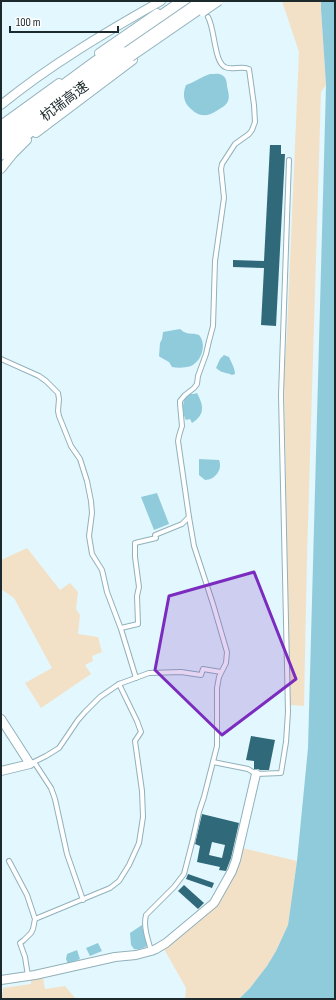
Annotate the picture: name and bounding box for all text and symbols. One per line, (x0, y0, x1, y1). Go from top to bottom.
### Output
scale bar (10, 8, 118, 34)
text: 100 m (16, 15, 41, 30)
street label: 杭瑞高速 (37, 78, 92, 125)

